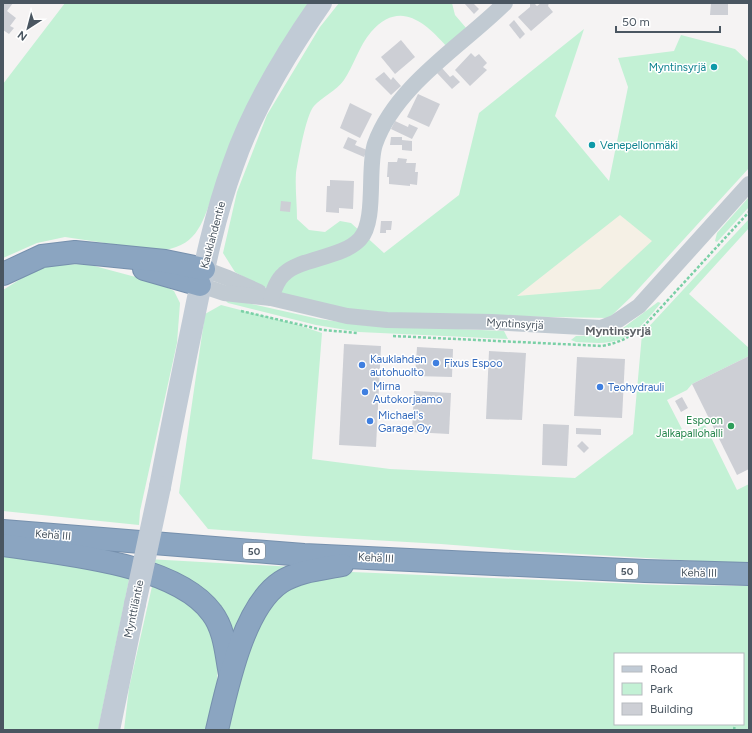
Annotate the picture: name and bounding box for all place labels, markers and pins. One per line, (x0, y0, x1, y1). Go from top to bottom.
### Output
place label: Myntinsyrjä (649, 61, 706, 74)
marker: Myntinsyrjä (709, 62, 719, 72)
place label: Venepellonmäki (600, 139, 678, 152)
marker: Venepellonmäki (587, 140, 597, 150)
place label: Kauklahden autohuolto (370, 353, 426, 379)
place label: Fixus Espoo (444, 357, 503, 370)
marker: Fixus Espoo (431, 358, 441, 368)
marker: Kauklahden autohuolto (357, 360, 367, 370)
place label: Mirna Autokorjaamo (373, 380, 442, 406)
place label: Teohydrauli (608, 381, 664, 394)
marker: Teohydrauli (595, 382, 605, 392)
marker: Mirna Autokorjaamo (360, 387, 370, 397)
place label: Michael's Garage Oy (378, 409, 431, 435)
place label: Espoon Jalkapallohalli (656, 414, 723, 440)
marker: Michael's Garage Oy (365, 416, 375, 426)
marker: Espoon Jalkapallohalli (726, 421, 736, 431)

